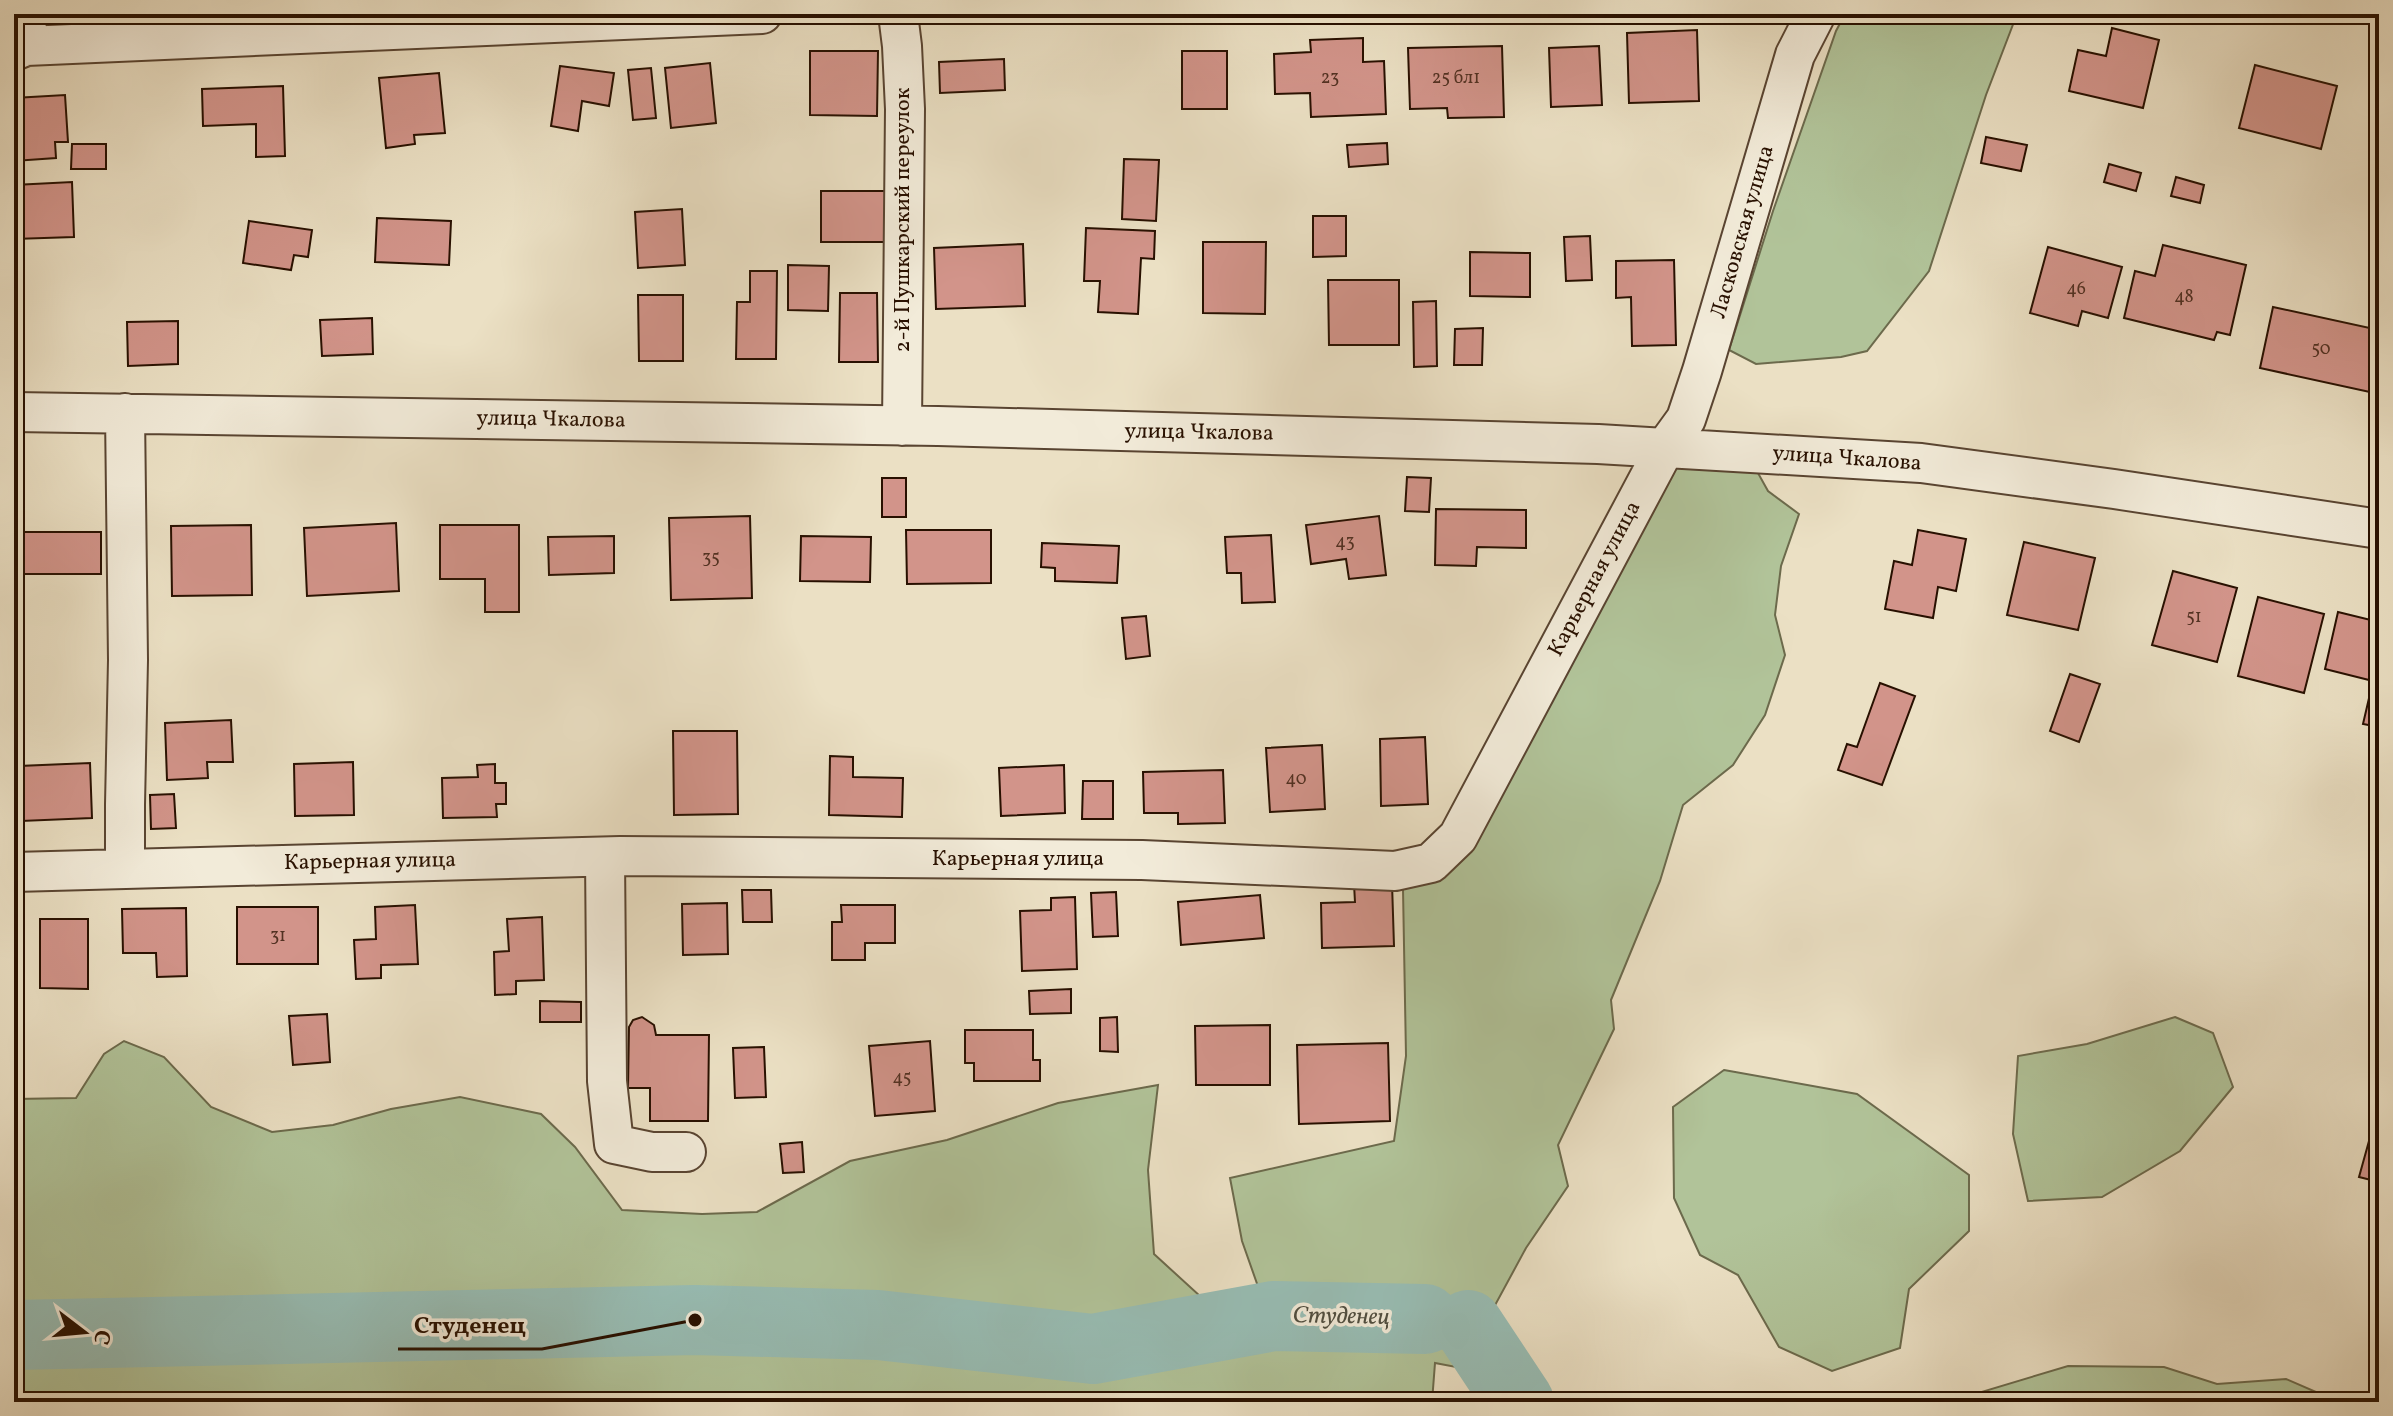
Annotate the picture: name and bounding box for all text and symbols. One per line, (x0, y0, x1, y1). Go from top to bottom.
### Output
house number: 23 (1321, 66, 1339, 91)
house number: 25 бл1 (1432, 66, 1480, 91)
street label: 2-й Пушкарский переулок (888, 87, 919, 352)
street label: Ласковская улица (1703, 142, 1783, 322)
house number: 46 (2066, 277, 2086, 302)
house number: 48 (2174, 285, 2194, 310)
house number: 50 (2311, 337, 2331, 362)
street label: улица Чкалова (476, 403, 626, 437)
street label: улица Чкалова (1124, 416, 1274, 450)
street label: улица Чкалова (1771, 438, 1923, 480)
street label: Карьерная улица (1541, 496, 1649, 662)
house number: 43 (1335, 530, 1355, 555)
house number: 35 (702, 546, 720, 571)
house number: 51 (2186, 605, 2202, 630)
house number: 40 (1285, 767, 1307, 792)
street label: Карьерная улица (932, 844, 1104, 875)
street label: Карьерная улица (284, 845, 456, 879)
house number: 31 (270, 924, 286, 949)
house number: 45 (893, 1066, 911, 1091)
north arrow (44, 1292, 124, 1372)
water label: Студенец (1292, 1299, 1390, 1335)
callout: Студенец (398, 1301, 542, 1349)
text: Студенец (414, 1310, 526, 1344)
text: С (84, 1326, 118, 1348)

